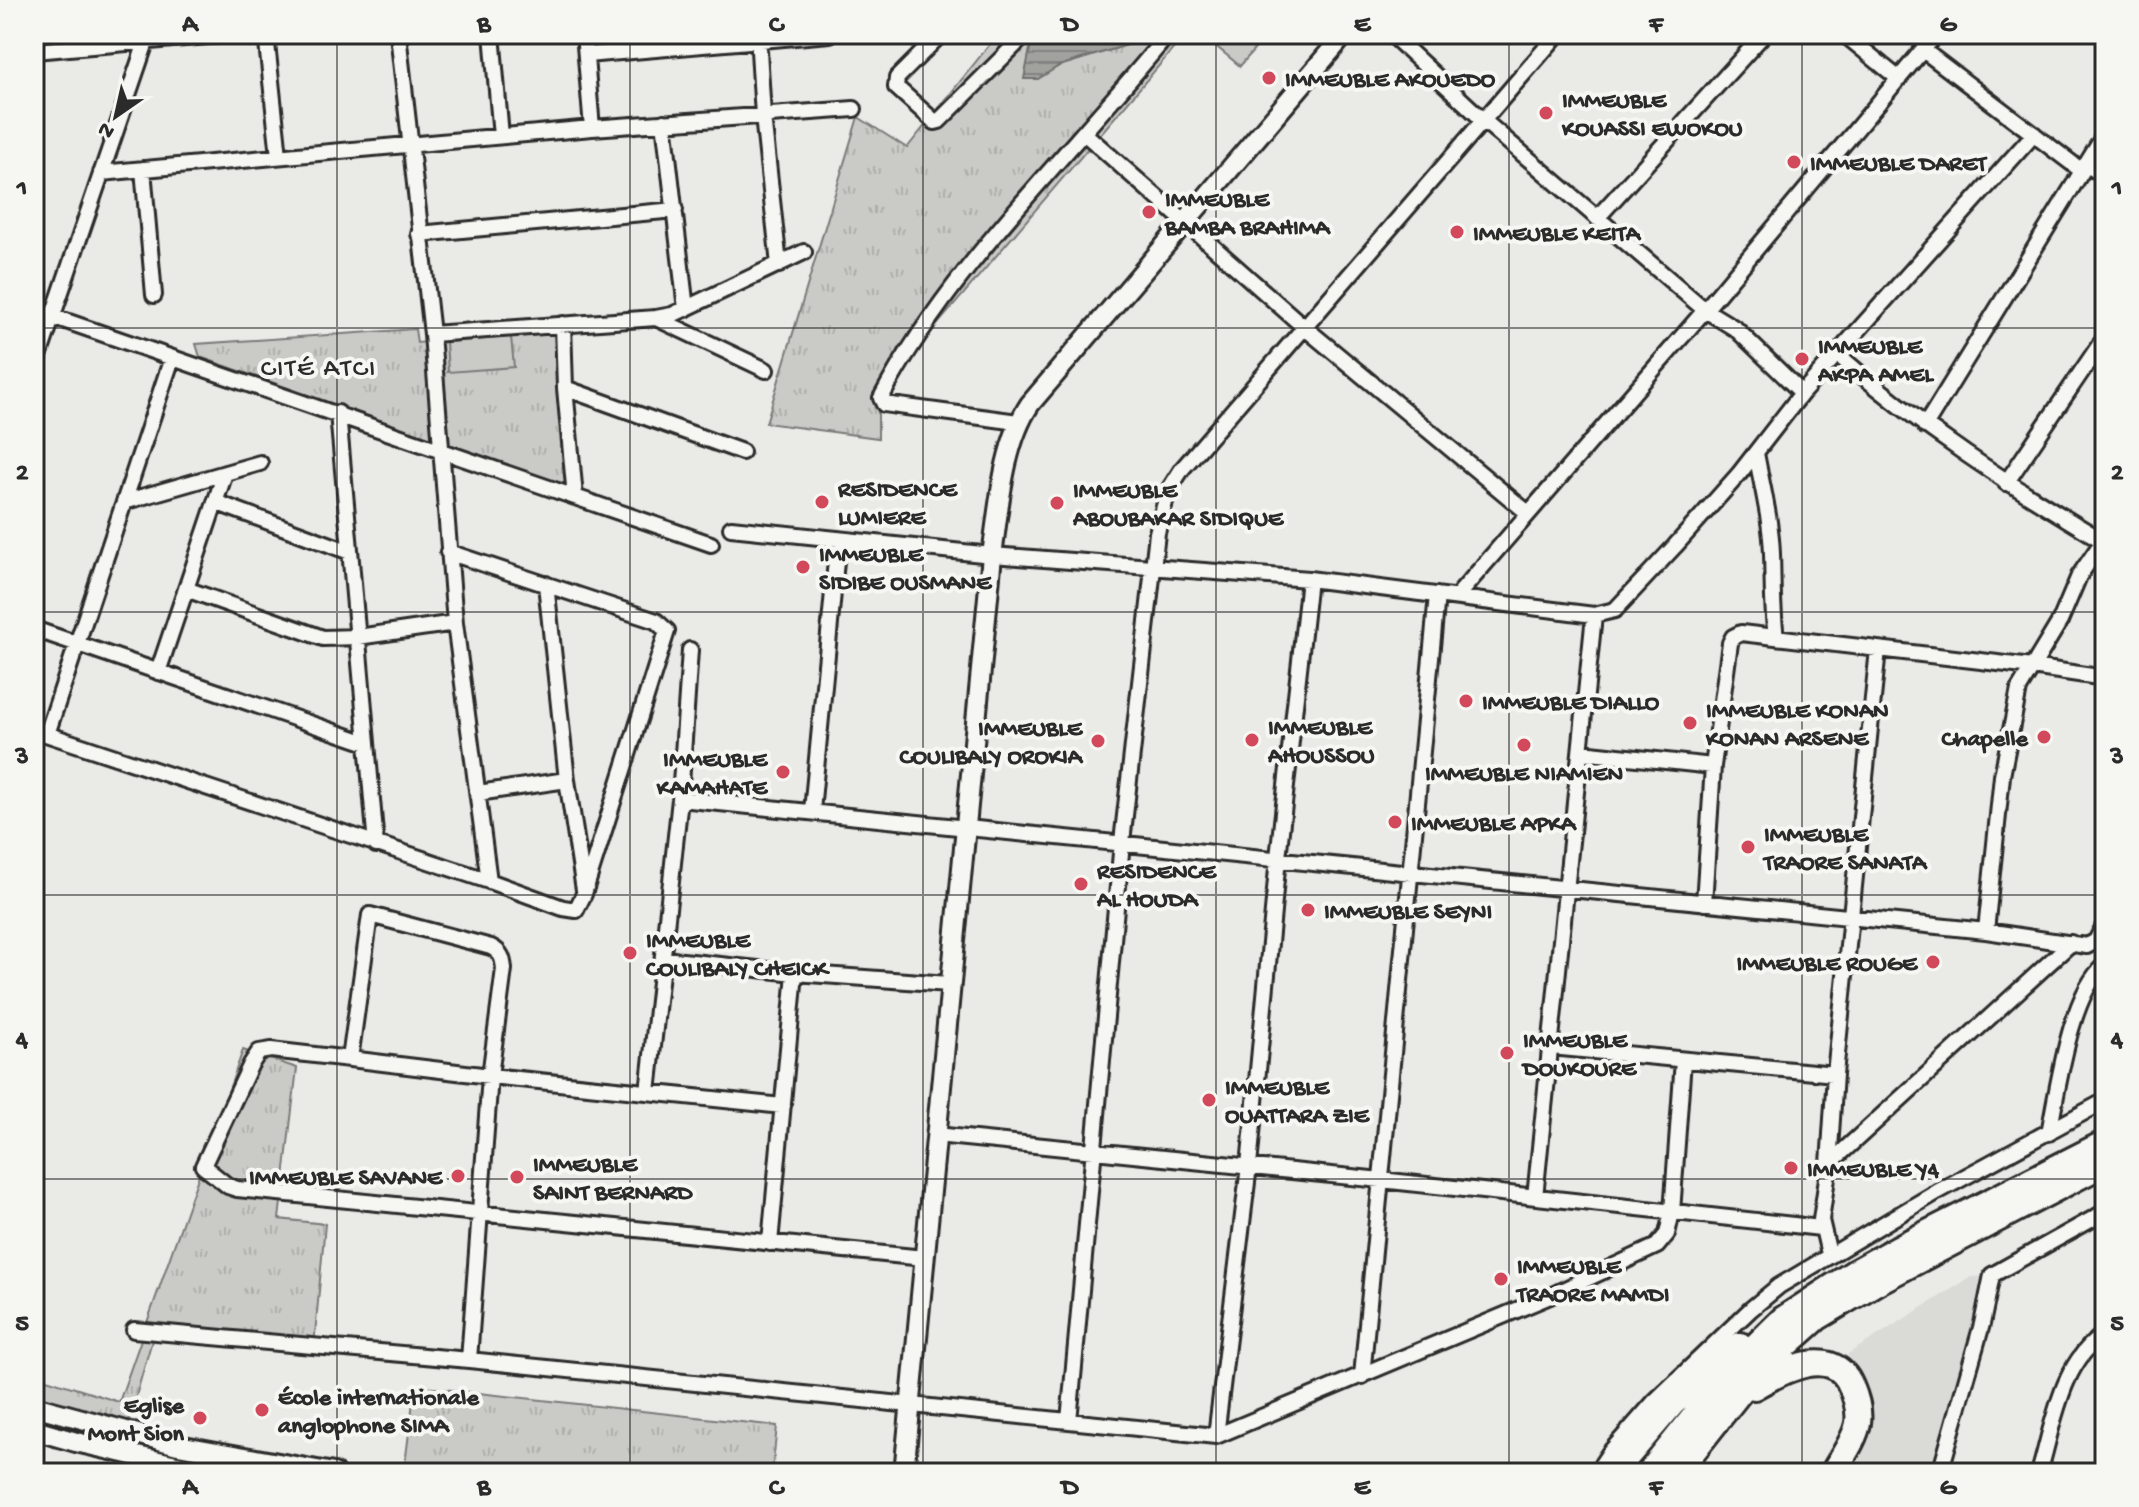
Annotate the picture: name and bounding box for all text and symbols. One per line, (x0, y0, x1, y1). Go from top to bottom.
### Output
text: A (181, 11, 199, 42)
text: B (476, 11, 492, 42)
text: C (769, 11, 786, 42)
text: D (1060, 11, 1080, 42)
text: E (1354, 11, 1372, 42)
text: F (1648, 11, 1664, 42)
text: G (1940, 11, 1958, 42)
place label: IMMEUBLE AKOUEDO (1285, 67, 1496, 96)
marker: IMMEUBLE AKOUEDO (1260, 69, 1278, 87)
north arrow (76, 76, 156, 156)
place label: IMMEUBLE KOUASSI EWOKOU (1561, 88, 1743, 145)
marker: IMMEUBLE KOUASSI EWOKOU (1537, 104, 1555, 122)
text: N (94, 114, 120, 144)
place label: IMMEUBLE DARET (1810, 151, 1988, 180)
marker: IMMEUBLE DARET (1785, 153, 1803, 171)
text: 1 (16, 175, 27, 206)
text: 1 (2111, 175, 2122, 206)
place label: IMMEUBLE BAMBA BRAHIMA (1164, 187, 1331, 244)
marker: IMMEUBLE BAMBA BRAHIMA (1140, 203, 1158, 221)
place label: IMMEUBLE KEITA (1473, 221, 1642, 250)
marker: IMMEUBLE KEITA (1448, 223, 1466, 241)
place label: IMMEUBLE AKPA AMEL (1817, 334, 1935, 391)
marker: IMMEUBLE AKPA AMEL (1793, 350, 1811, 368)
district label: CITÉ ATCI (261, 355, 377, 386)
text: 2 (16, 459, 29, 490)
text: 2 (2111, 459, 2124, 490)
place label: RESIDENCE LUMIERE (837, 477, 959, 534)
place label: IMMEUBLE ABOUBAKAR SIDIQUE (1072, 478, 1285, 535)
marker: RESIDENCE LUMIERE (813, 493, 831, 511)
marker: IMMEUBLE ABOUBAKAR SIDIQUE (1048, 494, 1066, 512)
place label: IMMEUBLE SIDIBE OUSMANE (819, 542, 993, 599)
marker: IMMEUBLE SIDIBE OUSMANE (794, 558, 812, 576)
place label: IMMEUBLE DIALLO (1482, 690, 1660, 719)
marker: IMMEUBLE DIALLO (1457, 692, 1475, 710)
place label: IMMEUBLE KONAN KONAN ARSENE (1705, 698, 1889, 755)
marker: IMMEUBLE KONAN KONAN ARSENE (1681, 714, 1699, 732)
place label: IMMEUBLE AHOUSSOU (1267, 715, 1375, 772)
place label: IMMEUBLE COULIBALY OROKIA (899, 716, 1084, 773)
place label: Chapelle (1942, 726, 2030, 755)
marker: Chapelle (2035, 728, 2053, 746)
marker: IMMEUBLE AHOUSSOU (1243, 731, 1261, 749)
marker: IMMEUBLE COULIBALY OROKIA (1089, 732, 1107, 750)
marker: IMMEUBLE NIAMIEN (1515, 736, 1533, 754)
text: 3 (14, 743, 29, 774)
text: 3 (2109, 743, 2124, 774)
place label: IMMEUBLE KAMAHATE (656, 747, 769, 804)
place label: IMMEUBLE NIAMIEN (1425, 761, 1623, 790)
marker: IMMEUBLE KAMAHATE (774, 763, 792, 781)
place label: IMMEUBLE APKA (1411, 811, 1577, 840)
marker: IMMEUBLE APKA (1386, 813, 1404, 831)
place label: IMMEUBLE TRAORE SANATA (1762, 822, 1928, 879)
marker: IMMEUBLE TRAORE SANATA (1739, 838, 1757, 856)
place label: RESIDENCE AL HOUDA (1096, 859, 1218, 916)
marker: RESIDENCE AL HOUDA (1072, 875, 1090, 893)
place label: IMMEUBLE SEYNI (1324, 899, 1492, 928)
marker: IMMEUBLE SEYNI (1299, 901, 1317, 919)
place label: IMMEUBLE COULIBALY CHEICK (646, 928, 830, 985)
marker: IMMEUBLE COULIBALY CHEICK (621, 944, 639, 962)
place label: IMMEUBLE ROUGE (1736, 951, 1919, 980)
marker: IMMEUBLE ROUGE (1924, 953, 1942, 971)
text: 4 (15, 1026, 29, 1057)
text: 4 (2110, 1026, 2124, 1057)
place label: IMMEUBLE DOUKOURE (1521, 1028, 1638, 1085)
marker: IMMEUBLE DOUKOURE (1498, 1044, 1516, 1062)
place label: IMMEUBLE OUATTARA ZIE (1225, 1075, 1371, 1132)
marker: IMMEUBLE OUATTARA ZIE (1200, 1091, 1218, 1109)
place label: IMMEUBLE SAINT BERNARD (533, 1152, 694, 1209)
place label: IMMEUBLE Y4 (1807, 1157, 1940, 1186)
marker: IMMEUBLE Y4 (1782, 1159, 1800, 1177)
place label: IMMEUBLE SAVANE (249, 1165, 444, 1194)
marker: IMMEUBLE SAVANE (449, 1167, 467, 1185)
marker: IMMEUBLE SAINT BERNARD (508, 1168, 526, 1186)
place label: IMMEUBLE TRAORE MAMDI (1515, 1254, 1670, 1311)
marker: IMMEUBLE TRAORE MAMDI (1492, 1270, 1510, 1288)
text: 5 (15, 1310, 29, 1341)
text: 5 (2110, 1310, 2124, 1341)
place label: École internationale anglophone SIMA (277, 1385, 480, 1442)
place label: Eglise Mont Sion (88, 1393, 186, 1450)
marker: École internationale anglophone SIMA (253, 1401, 271, 1419)
marker: Eglise Mont Sion (191, 1409, 209, 1427)
text: A (181, 1474, 199, 1505)
text: B (476, 1474, 492, 1505)
text: C (769, 1474, 786, 1505)
text: D (1060, 1474, 1080, 1505)
text: E (1354, 1474, 1372, 1505)
text: F (1648, 1474, 1664, 1505)
text: G (1940, 1474, 1958, 1505)

